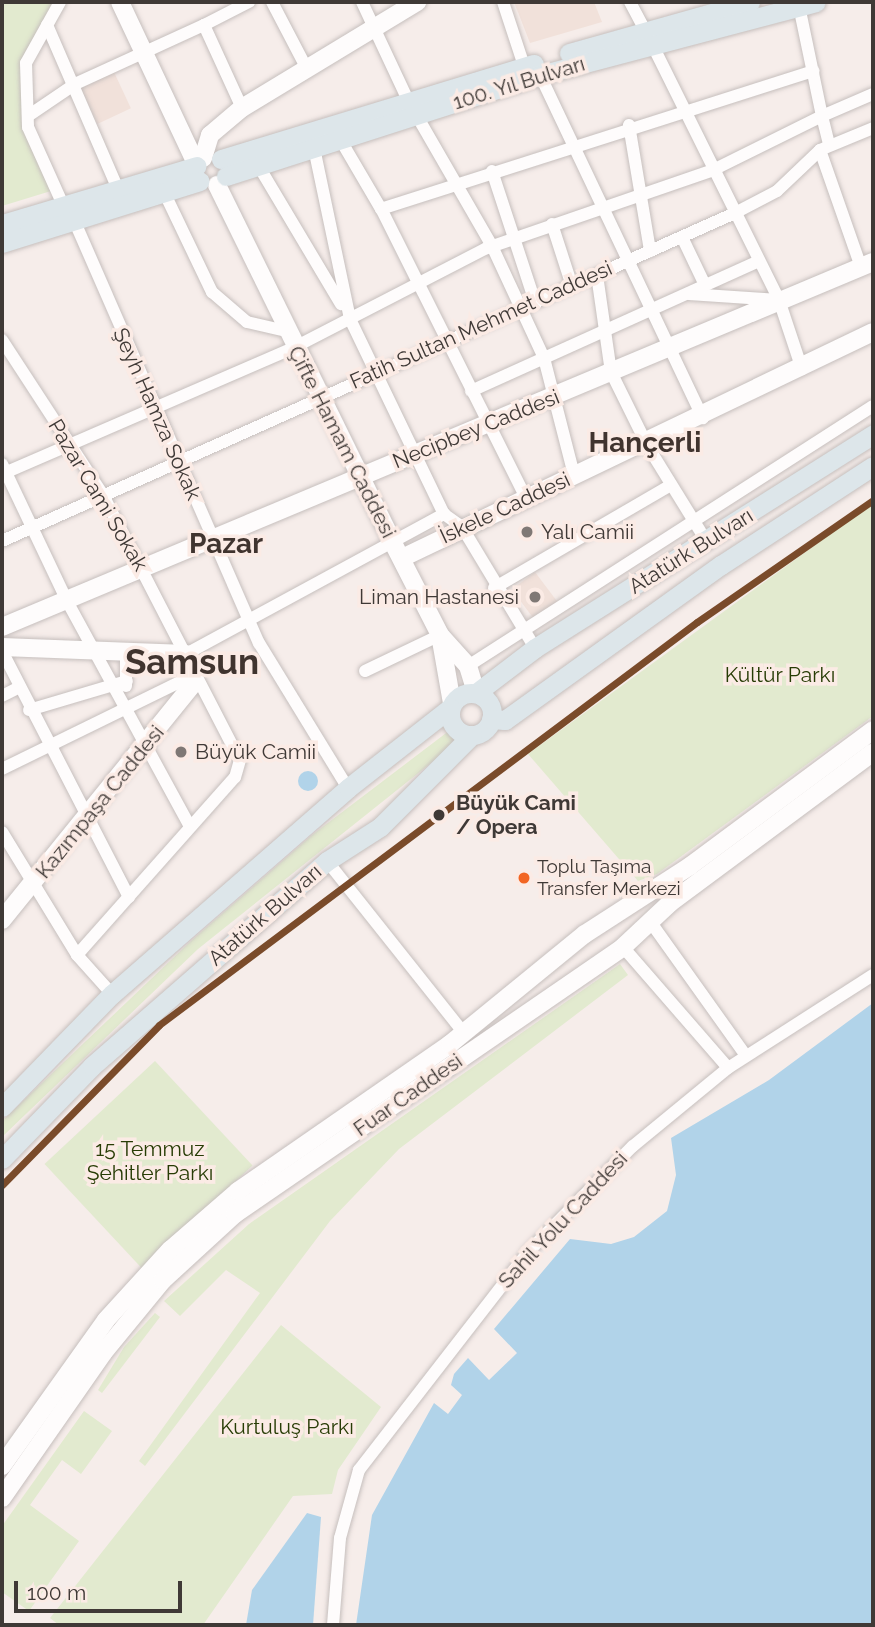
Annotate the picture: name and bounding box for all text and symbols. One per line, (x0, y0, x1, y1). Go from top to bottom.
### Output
street label: 100. Yıl Bulvarı (449, 51, 589, 115)
street label: Fatih Sultan Mehmet Caddesi (346, 256, 616, 394)
street label: Şeyh Hamza Sokak (108, 324, 206, 504)
street label: Çifte Hamam Caddesi (283, 342, 401, 542)
street label: Necipbey Caddesi (389, 384, 563, 474)
street label: Pazar Cami Sokak (43, 414, 153, 576)
district label: Hançerli (589, 426, 701, 460)
street label: İskele Caddesi (436, 467, 574, 549)
street label: Atatürk Bulvarı (624, 503, 758, 599)
place label: Yalı Camii (541, 519, 634, 545)
marker: Yalı Camii (519, 524, 535, 540)
district label: Pazar (189, 527, 263, 561)
place label: Liman Hastanesi (359, 584, 519, 610)
marker: Liman Hastanesi (525, 587, 545, 607)
district label: Samsun (125, 641, 259, 683)
park label: Kültür Parkı (724, 662, 836, 688)
street label: Kazımpaşa Caddesi (31, 720, 169, 884)
place label: Büyük Camii (195, 739, 316, 765)
marker: Büyük Camii (173, 744, 189, 760)
place label: Büyük Cami / Opera (456, 790, 576, 840)
marker: Büyük Cami / Opera (428, 804, 450, 826)
place label: Toplu Taşıma Transfer Merkezi (537, 856, 681, 900)
street label: Atatürk Bulvarı (203, 859, 327, 971)
marker: Toplu Taşıma Transfer Merkezi (517, 871, 531, 885)
street label: Fuar Caddesi (349, 1048, 467, 1142)
park label: 15 Temmuz Şehitler Parkı (86, 1136, 214, 1186)
street label: Sahil Yolu Caddesi (493, 1146, 633, 1294)
park label: Kurtuluş Parkı (220, 1414, 354, 1440)
scale bar (18, 1568, 186, 1612)
text: 100 m (27, 1580, 86, 1605)

